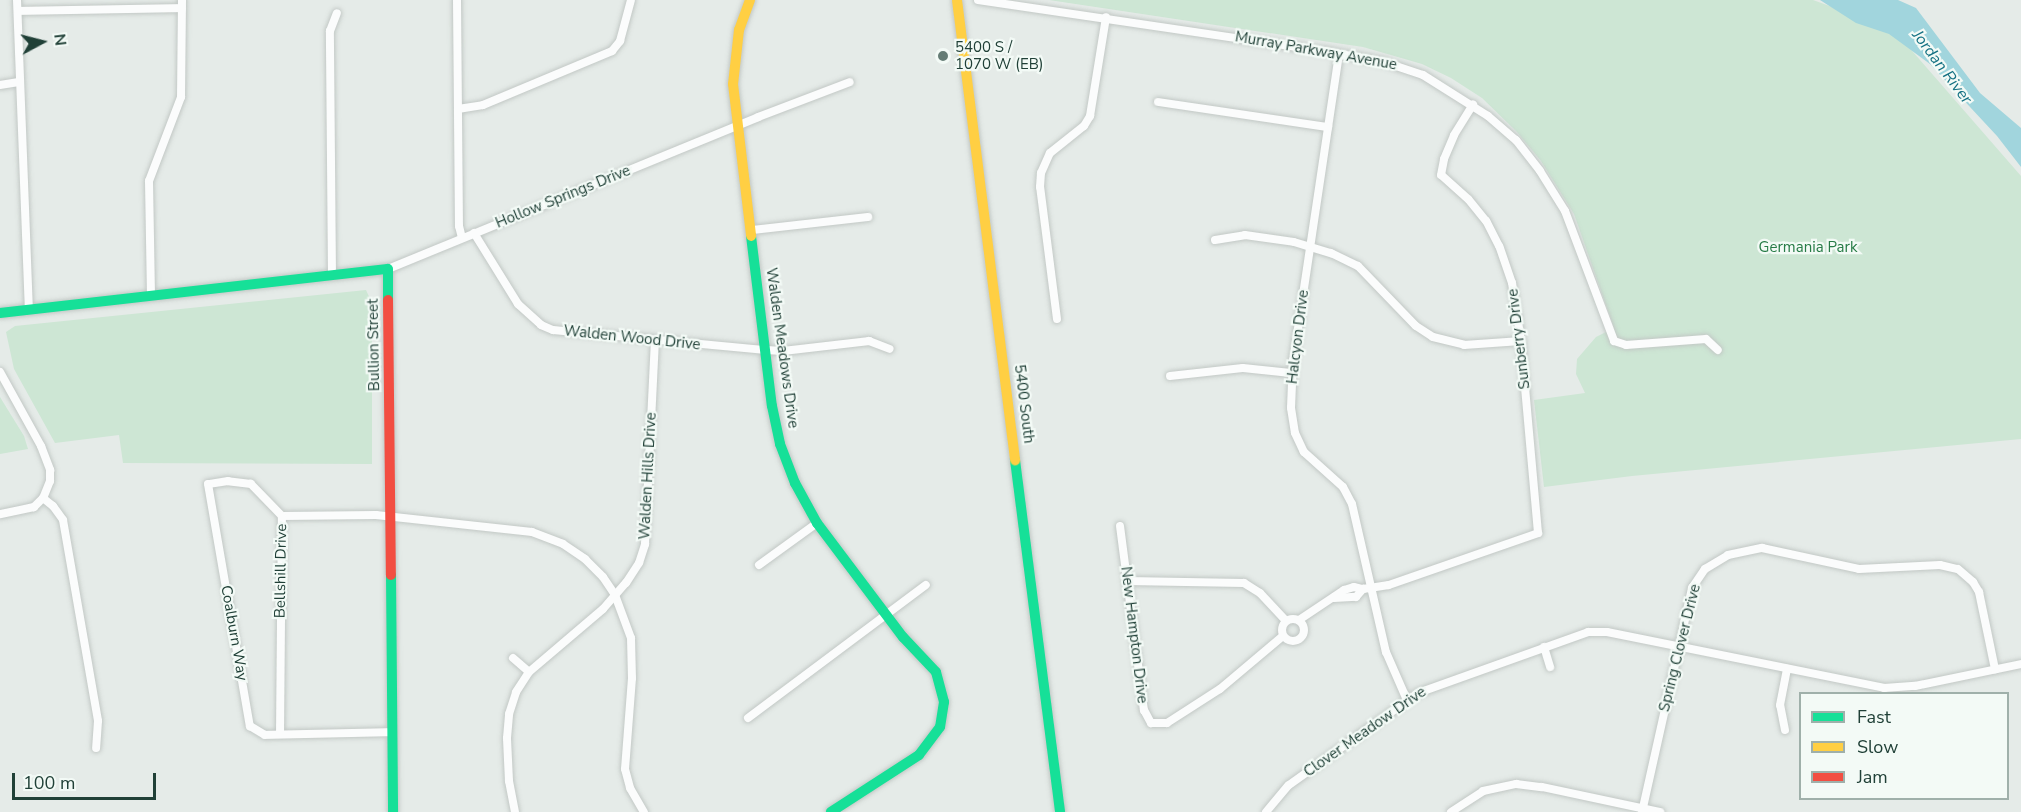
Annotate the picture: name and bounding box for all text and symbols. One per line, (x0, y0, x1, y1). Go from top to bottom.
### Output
north arrow (12, 12, 72, 72)
water label: Jordan River (1908, 26, 1976, 108)
street label: Murray Parkway Avenue (1234, 28, 1398, 74)
text: N (48, 33, 72, 47)
place label: 5400 S / 1070 W (EB) (955, 38, 1044, 73)
marker: 5400 S / 1070 W (EB) (936, 49, 950, 63)
street label: Hollow Springs Drive (493, 162, 633, 232)
park label: Germania Park (1759, 239, 1857, 257)
street label: Walden Meadows Drive (762, 267, 802, 429)
street label: Sunberry Drive (1504, 288, 1534, 390)
street label: Halcyon Drive (1283, 289, 1313, 385)
street label: Bullion Street (364, 299, 384, 391)
street label: Walden Wood Drive (563, 322, 701, 354)
street label: 5400 South (1010, 363, 1038, 445)
street label: Walden Hills Drive (636, 412, 660, 540)
street label: Bellshill Drive (271, 524, 291, 618)
street label: New Hampton Drive (1117, 566, 1151, 704)
street label: Spring Clover Drive (1655, 582, 1705, 714)
street label: Coalburn Way (217, 584, 251, 682)
street label: Clover Meadow Drive (1300, 683, 1430, 781)
legend (1799, 692, 2009, 800)
text: Fast (1857, 705, 1891, 729)
text: Slow (1857, 735, 1898, 759)
scale bar (15, 761, 159, 799)
text: Jam (1857, 765, 1888, 789)
text: 100 m (23, 771, 75, 795)

